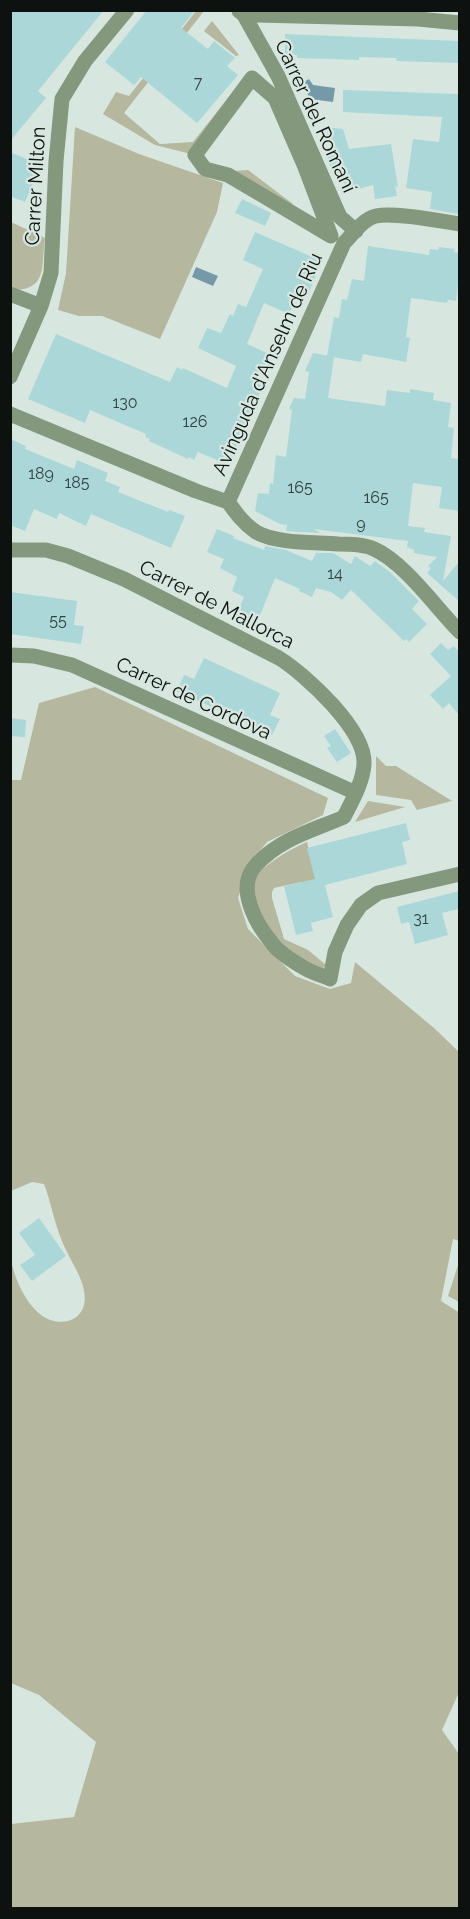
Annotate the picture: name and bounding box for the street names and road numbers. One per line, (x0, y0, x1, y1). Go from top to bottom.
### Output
street label: Carrer del Romaní (270, 36, 362, 197)
street label: Carrer Milton (20, 126, 50, 246)
street label: Avinguda d'Anselm de Riu (207, 249, 327, 479)
street label: Carrer de Mallorca (135, 555, 299, 653)
street label: Carrer de Cordova (113, 651, 275, 745)

